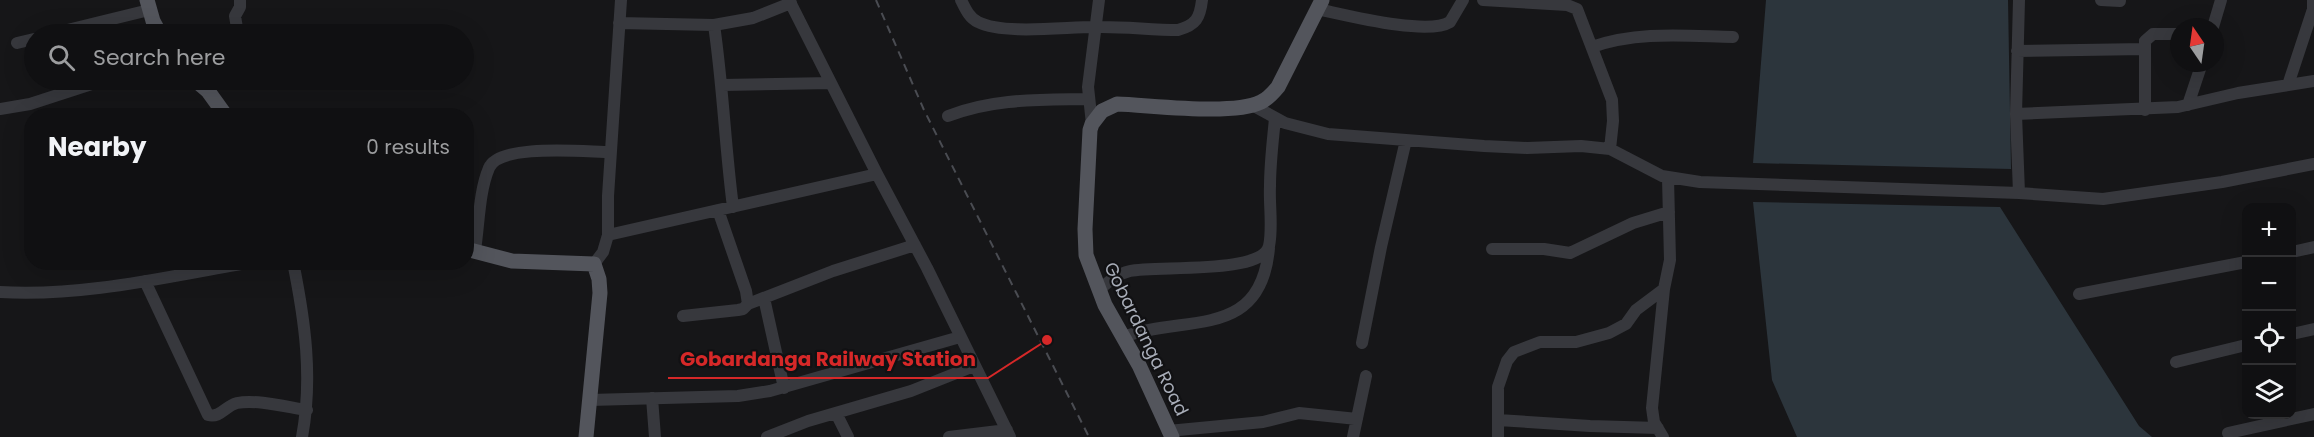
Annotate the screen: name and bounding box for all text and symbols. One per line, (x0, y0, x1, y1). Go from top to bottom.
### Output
north arrow (2170, 18, 2224, 72)
search box (24, 24, 474, 90)
icon: search (45, 41, 78, 74)
text: Search here (93, 42, 226, 73)
text: Nearby (48, 129, 146, 165)
text: 0 results (366, 133, 450, 161)
map controls (2242, 203, 2296, 419)
button: + (2242, 203, 2296, 257)
button: − (2242, 257, 2296, 311)
street label: Gobardanga Road (1098, 258, 1195, 420)
button: locate (2242, 311, 2296, 365)
callout: Gobardanga Railway Station (668, 340, 988, 378)
text: Gobardanga Railway Station (680, 345, 976, 373)
button: layers (2242, 365, 2296, 419)

